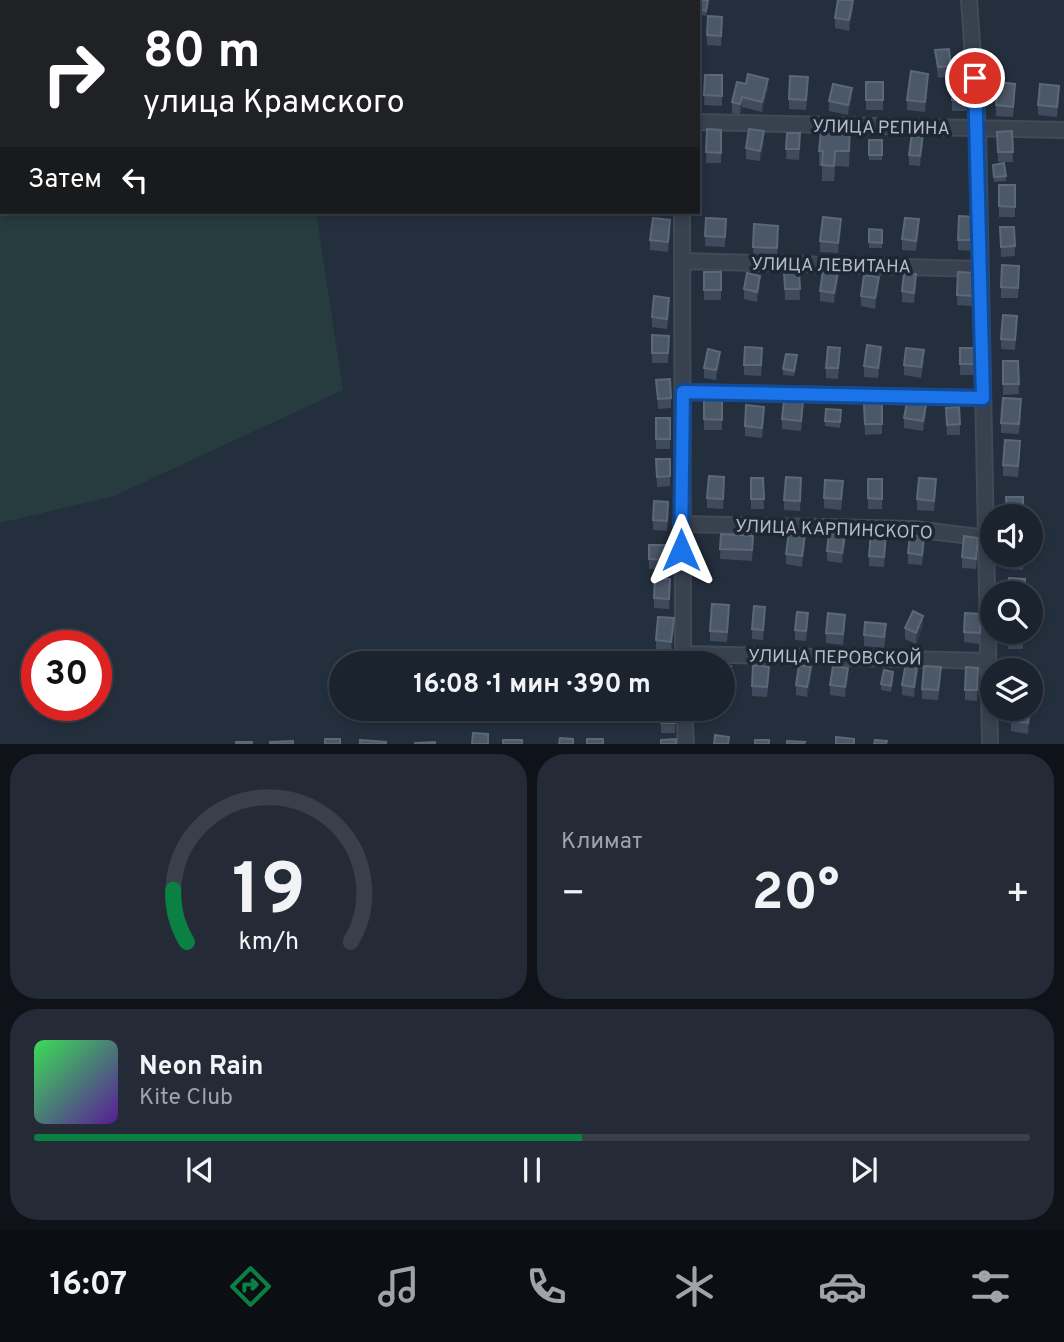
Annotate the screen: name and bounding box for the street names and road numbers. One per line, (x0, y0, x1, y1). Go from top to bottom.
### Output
street label: УЛИЦА РЕПИНА (812, 116, 950, 141)
street label: УЛИЦА ЛЕВИТАНА (751, 254, 911, 279)
street label: УЛИЦА КАРПИНСКОГО (735, 516, 933, 545)
street label: УЛИЦА ПЕРОВСКОЙ (748, 643, 922, 672)

